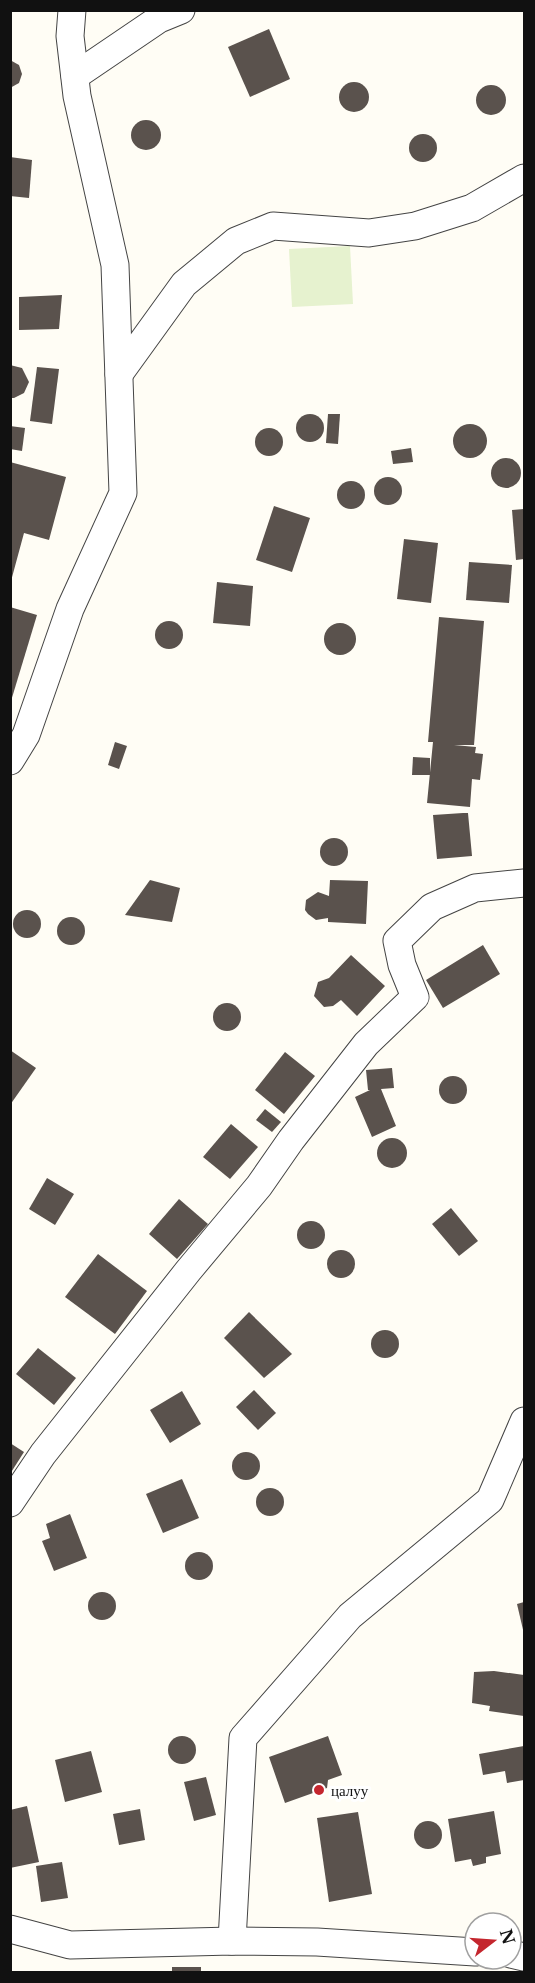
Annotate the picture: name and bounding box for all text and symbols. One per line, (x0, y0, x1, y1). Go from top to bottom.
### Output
place label: цалуу (331, 1781, 369, 1800)
marker: цалуу (312, 1783, 326, 1797)
north arrow (463, 1911, 523, 1971)
text: N (496, 1926, 519, 1947)

